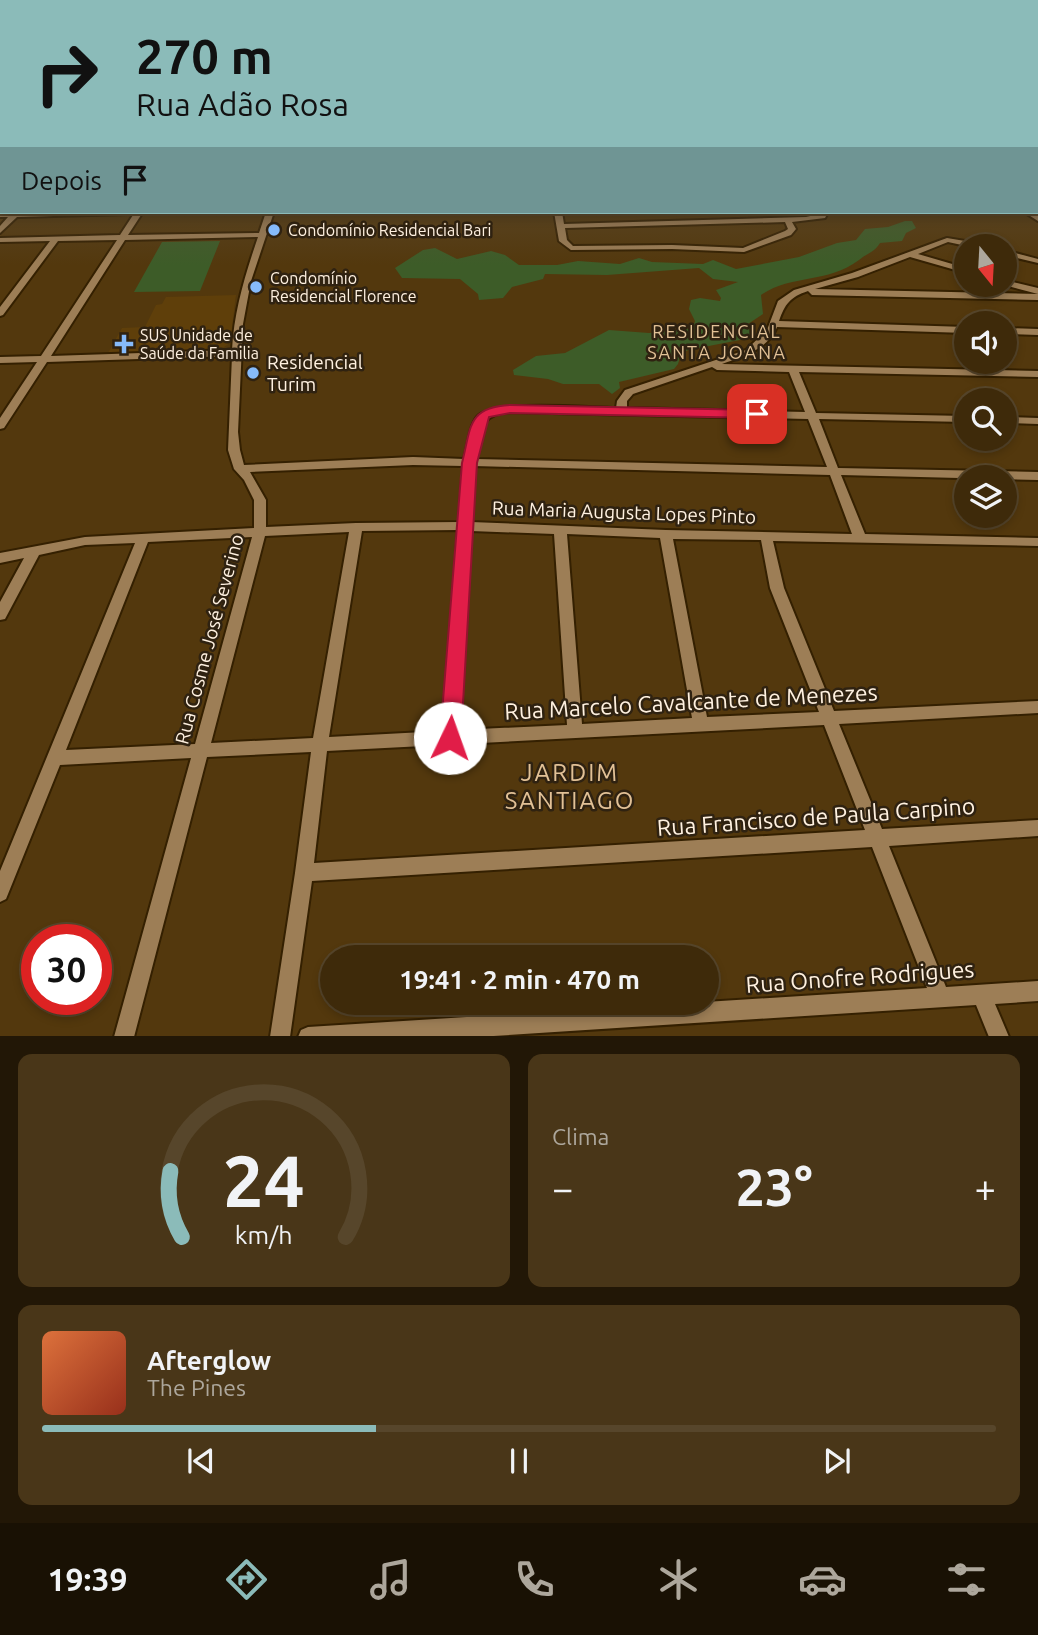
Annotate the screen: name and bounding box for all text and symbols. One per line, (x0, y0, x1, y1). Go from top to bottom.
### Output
icon: right (21, 28, 112, 119)
text: 270 m (136, 28, 273, 83)
text: Rua Adão Rosa (136, 86, 349, 122)
icon: arrive (116, 161, 154, 199)
text: Depois (21, 166, 102, 195)
place label: Condomínio Residencial Bari (288, 221, 491, 239)
marker: Condomínio Residencial Bari (266, 222, 282, 238)
north arrow (954, 234, 1017, 298)
map controls (954, 234, 1017, 528)
place label: Condomínio Residencial Florence (270, 269, 417, 305)
marker: Condomínio Residencial Florence (248, 279, 264, 295)
button: sound (954, 311, 1017, 374)
district label: RESIDENCIAL SANTA JOANA (647, 321, 787, 362)
place label: SUS Unidade de Saúde da Familia (140, 326, 259, 362)
marker: SUS Unidade de Saúde da Familia (114, 334, 134, 354)
place label: Residencial Turim (267, 351, 363, 395)
marker: Residencial Turim (245, 365, 261, 381)
pin (727, 384, 787, 444)
button: search (954, 388, 1017, 451)
icon: arrive (738, 395, 776, 433)
button: layers (954, 465, 1017, 528)
street label: Rua Maria Augusta Lopes Pinto (492, 496, 756, 528)
street label: Rua Cosme José Severino (170, 532, 248, 746)
street label: Rua Marcelo Cavalcante de Menezes (504, 679, 878, 724)
position arrow (413, 701, 487, 775)
district label: JARDIM SANTIAGO (505, 759, 635, 814)
street label: Rua Francisco de Paula Carpino (656, 793, 976, 840)
speed limit sign: 30 (21, 924, 112, 1015)
street label: Rua Onofre Rodrigues (745, 956, 975, 997)
text: 19:41 · 2 min · 470 m (399, 965, 640, 994)
text: Clima (552, 1124, 609, 1149)
text: 24 (223, 1139, 305, 1221)
text: 23° (735, 1158, 813, 1216)
text: − (552, 1167, 573, 1209)
text: + (975, 1167, 996, 1209)
text: km/h (235, 1220, 293, 1248)
text: Afterglow (147, 1346, 271, 1375)
text: The Pines (147, 1375, 246, 1400)
icon: previous (182, 1442, 220, 1480)
icon: pause (500, 1442, 538, 1480)
icon: next (818, 1442, 856, 1480)
icon: directions (222, 1555, 271, 1604)
icon: music (366, 1555, 415, 1604)
icon: phone (510, 1555, 559, 1604)
icon: climate (654, 1555, 703, 1604)
icon: car (798, 1555, 847, 1604)
icon: filters (942, 1555, 991, 1604)
text: 19:39 (47, 1561, 128, 1597)

